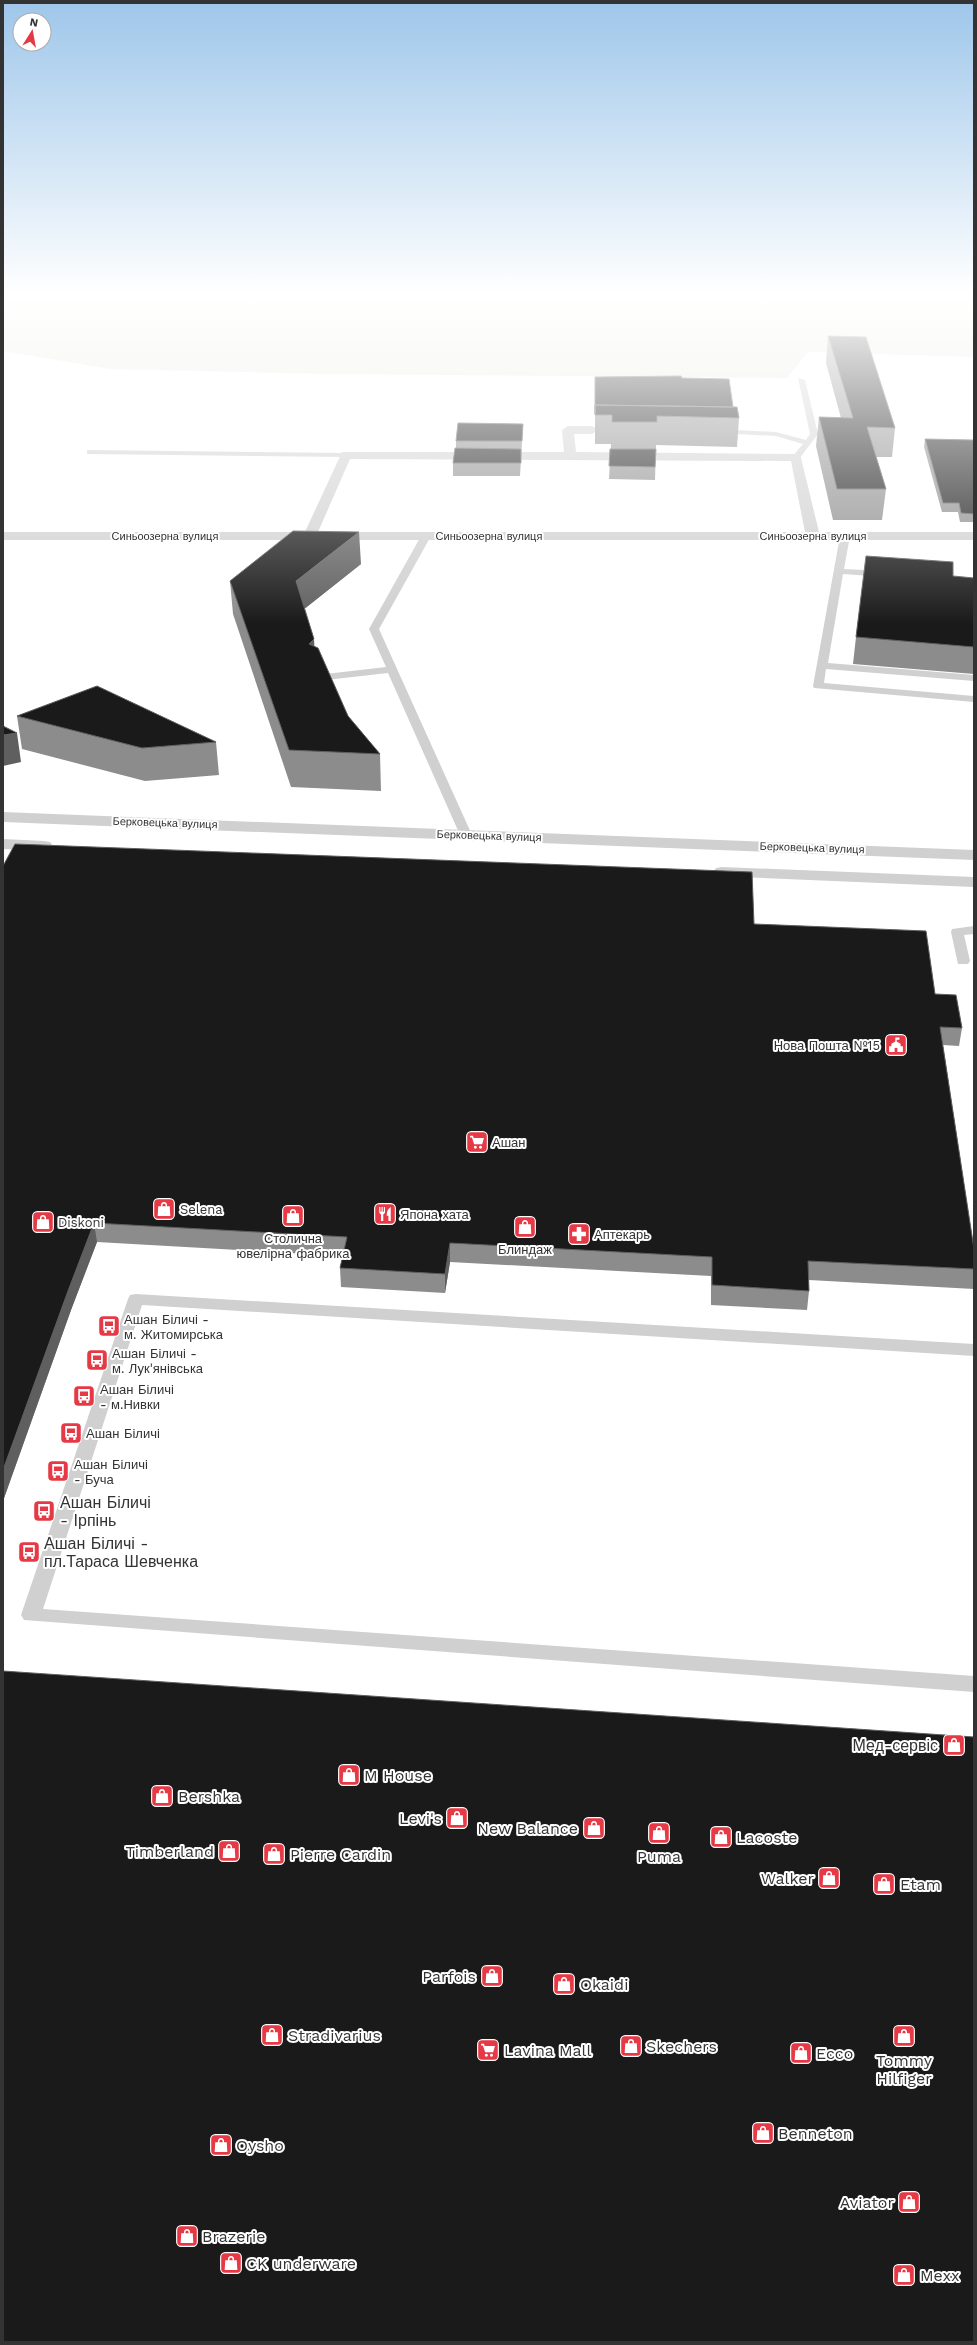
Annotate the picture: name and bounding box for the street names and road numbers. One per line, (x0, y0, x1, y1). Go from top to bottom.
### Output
street label: Синьоозерна вулиця (112, 530, 218, 543)
street label: Синьоозерна вулиця (436, 530, 542, 543)
street label: Синьоозерна вулиця (760, 530, 866, 543)
street label: Берковецька вулиця (112, 815, 218, 831)
street label: Берковецька вулиця (436, 828, 542, 844)
street label: Берковецька вулиця (759, 840, 865, 856)

